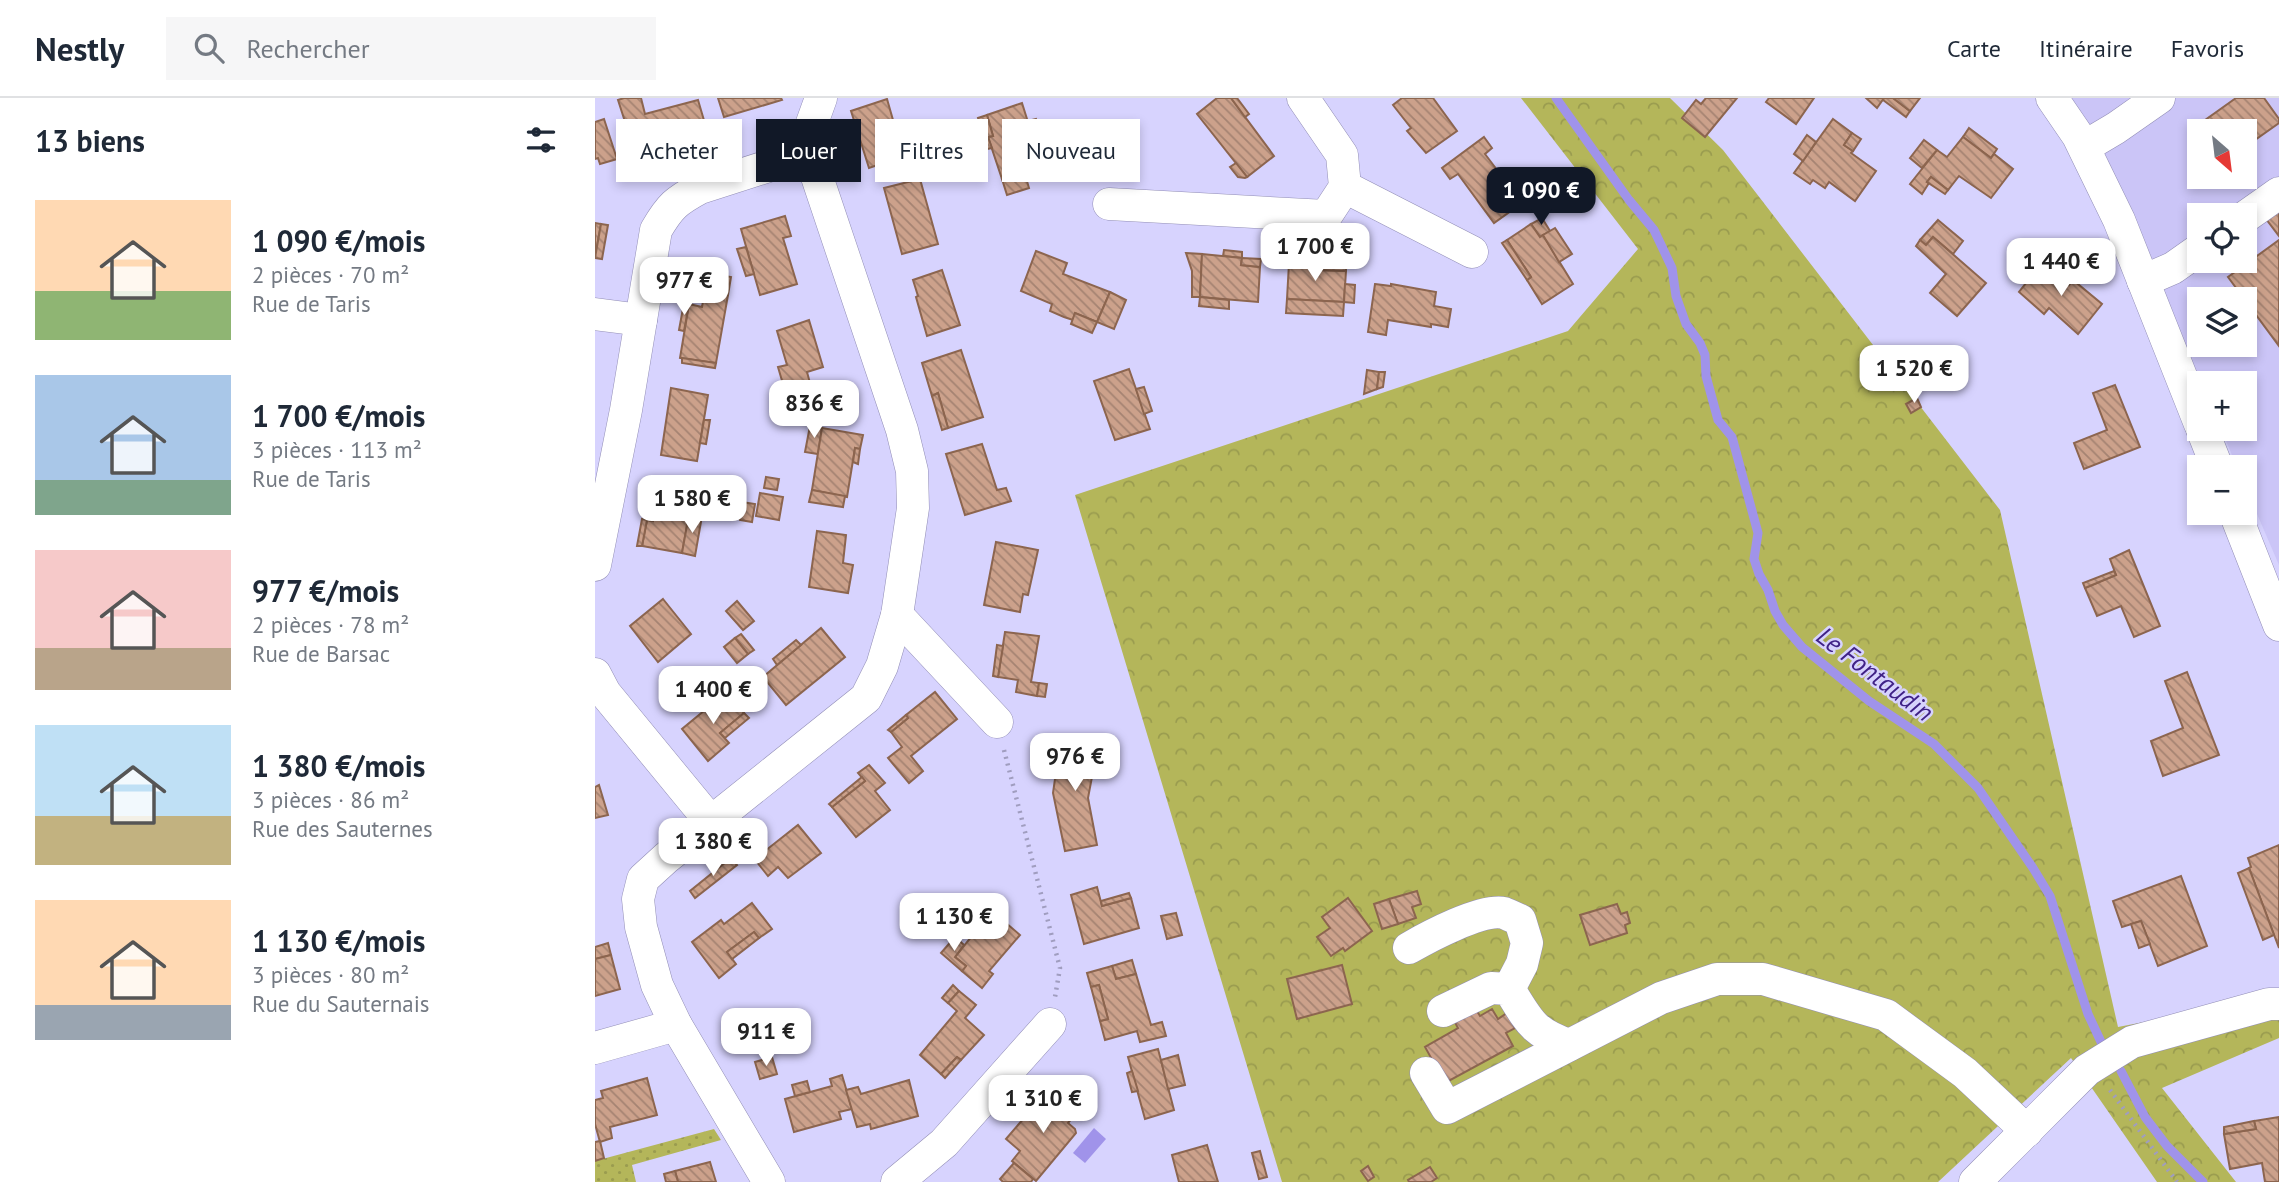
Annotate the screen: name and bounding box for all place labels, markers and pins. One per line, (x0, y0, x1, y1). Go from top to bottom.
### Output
pin: 1 090 € (1476, 167, 1606, 227)
pin: 1 700 € (1250, 223, 1380, 283)
pin: 1 440 € (1996, 238, 2126, 298)
pin: 977 € (635, 258, 733, 317)
pin: 1 520 € (1849, 345, 1979, 405)
pin: 836 € (765, 380, 863, 440)
pin: 1 580 € (627, 476, 757, 535)
pin: 1 400 € (648, 666, 778, 726)
pin: 976 € (1026, 734, 1124, 793)
pin: 1 380 € (648, 818, 778, 878)
pin: 1 130 € (889, 894, 1019, 953)
pin: 911 € (717, 1009, 815, 1068)
pin: 1 310 € (978, 1076, 1108, 1135)

